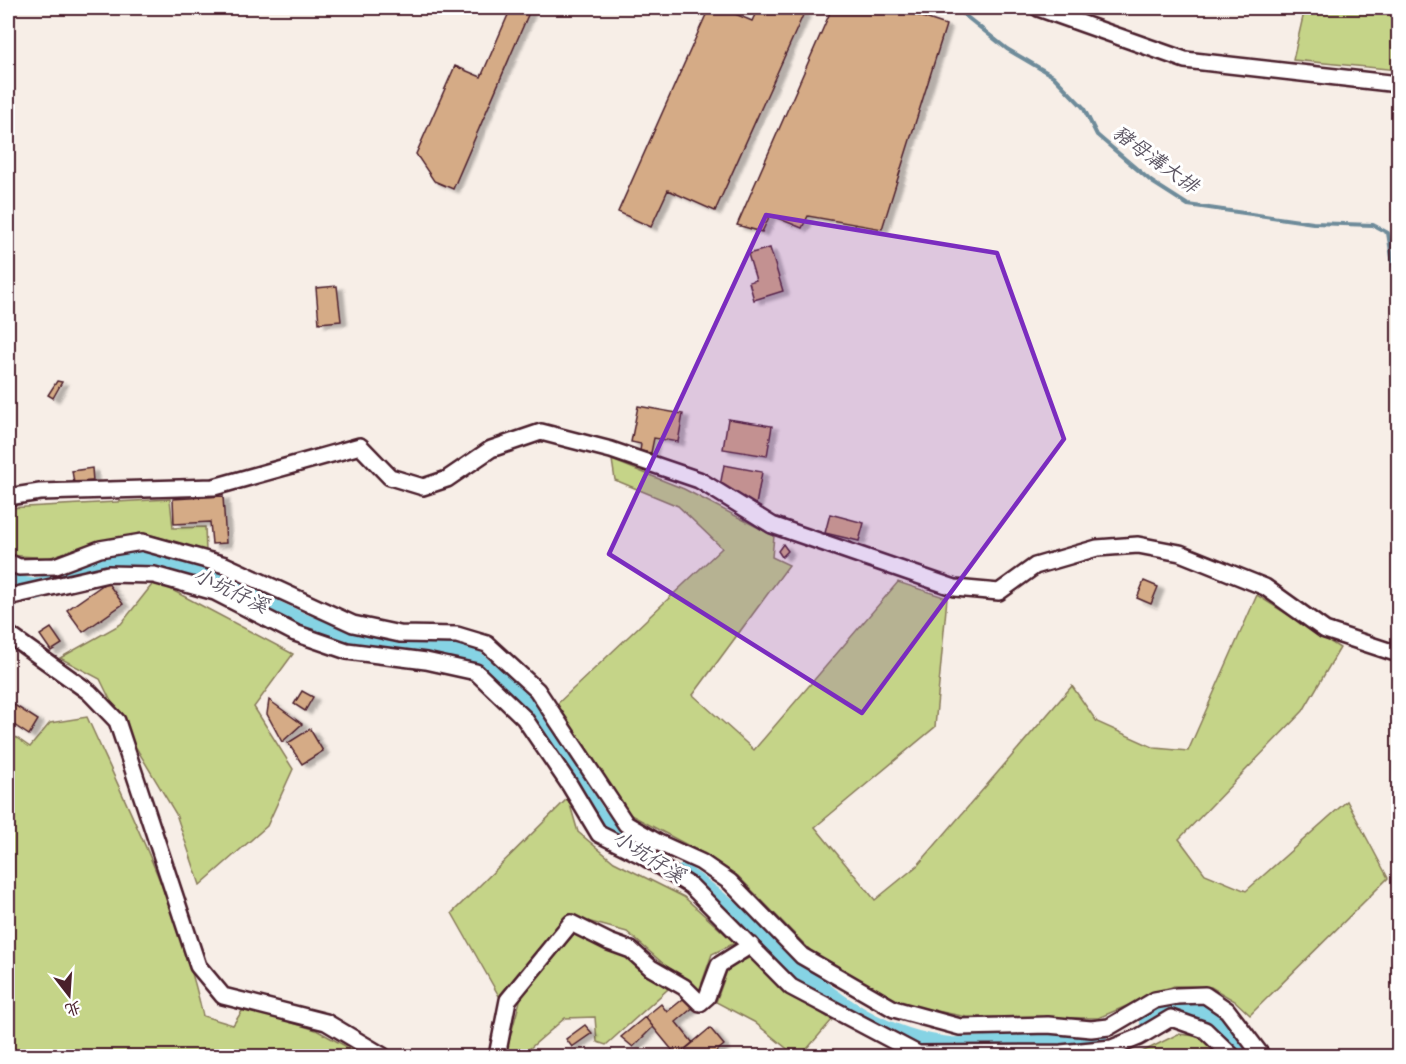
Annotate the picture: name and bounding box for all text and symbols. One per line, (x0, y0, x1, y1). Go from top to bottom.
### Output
water label: 豬母溝大排 (1105, 118, 1206, 204)
water label: 小坑仔溪 (187, 560, 274, 624)
water label: 小坑仔溪 (606, 823, 691, 893)
north arrow (39, 965, 99, 1025)
text: 北 (62, 994, 84, 1022)

